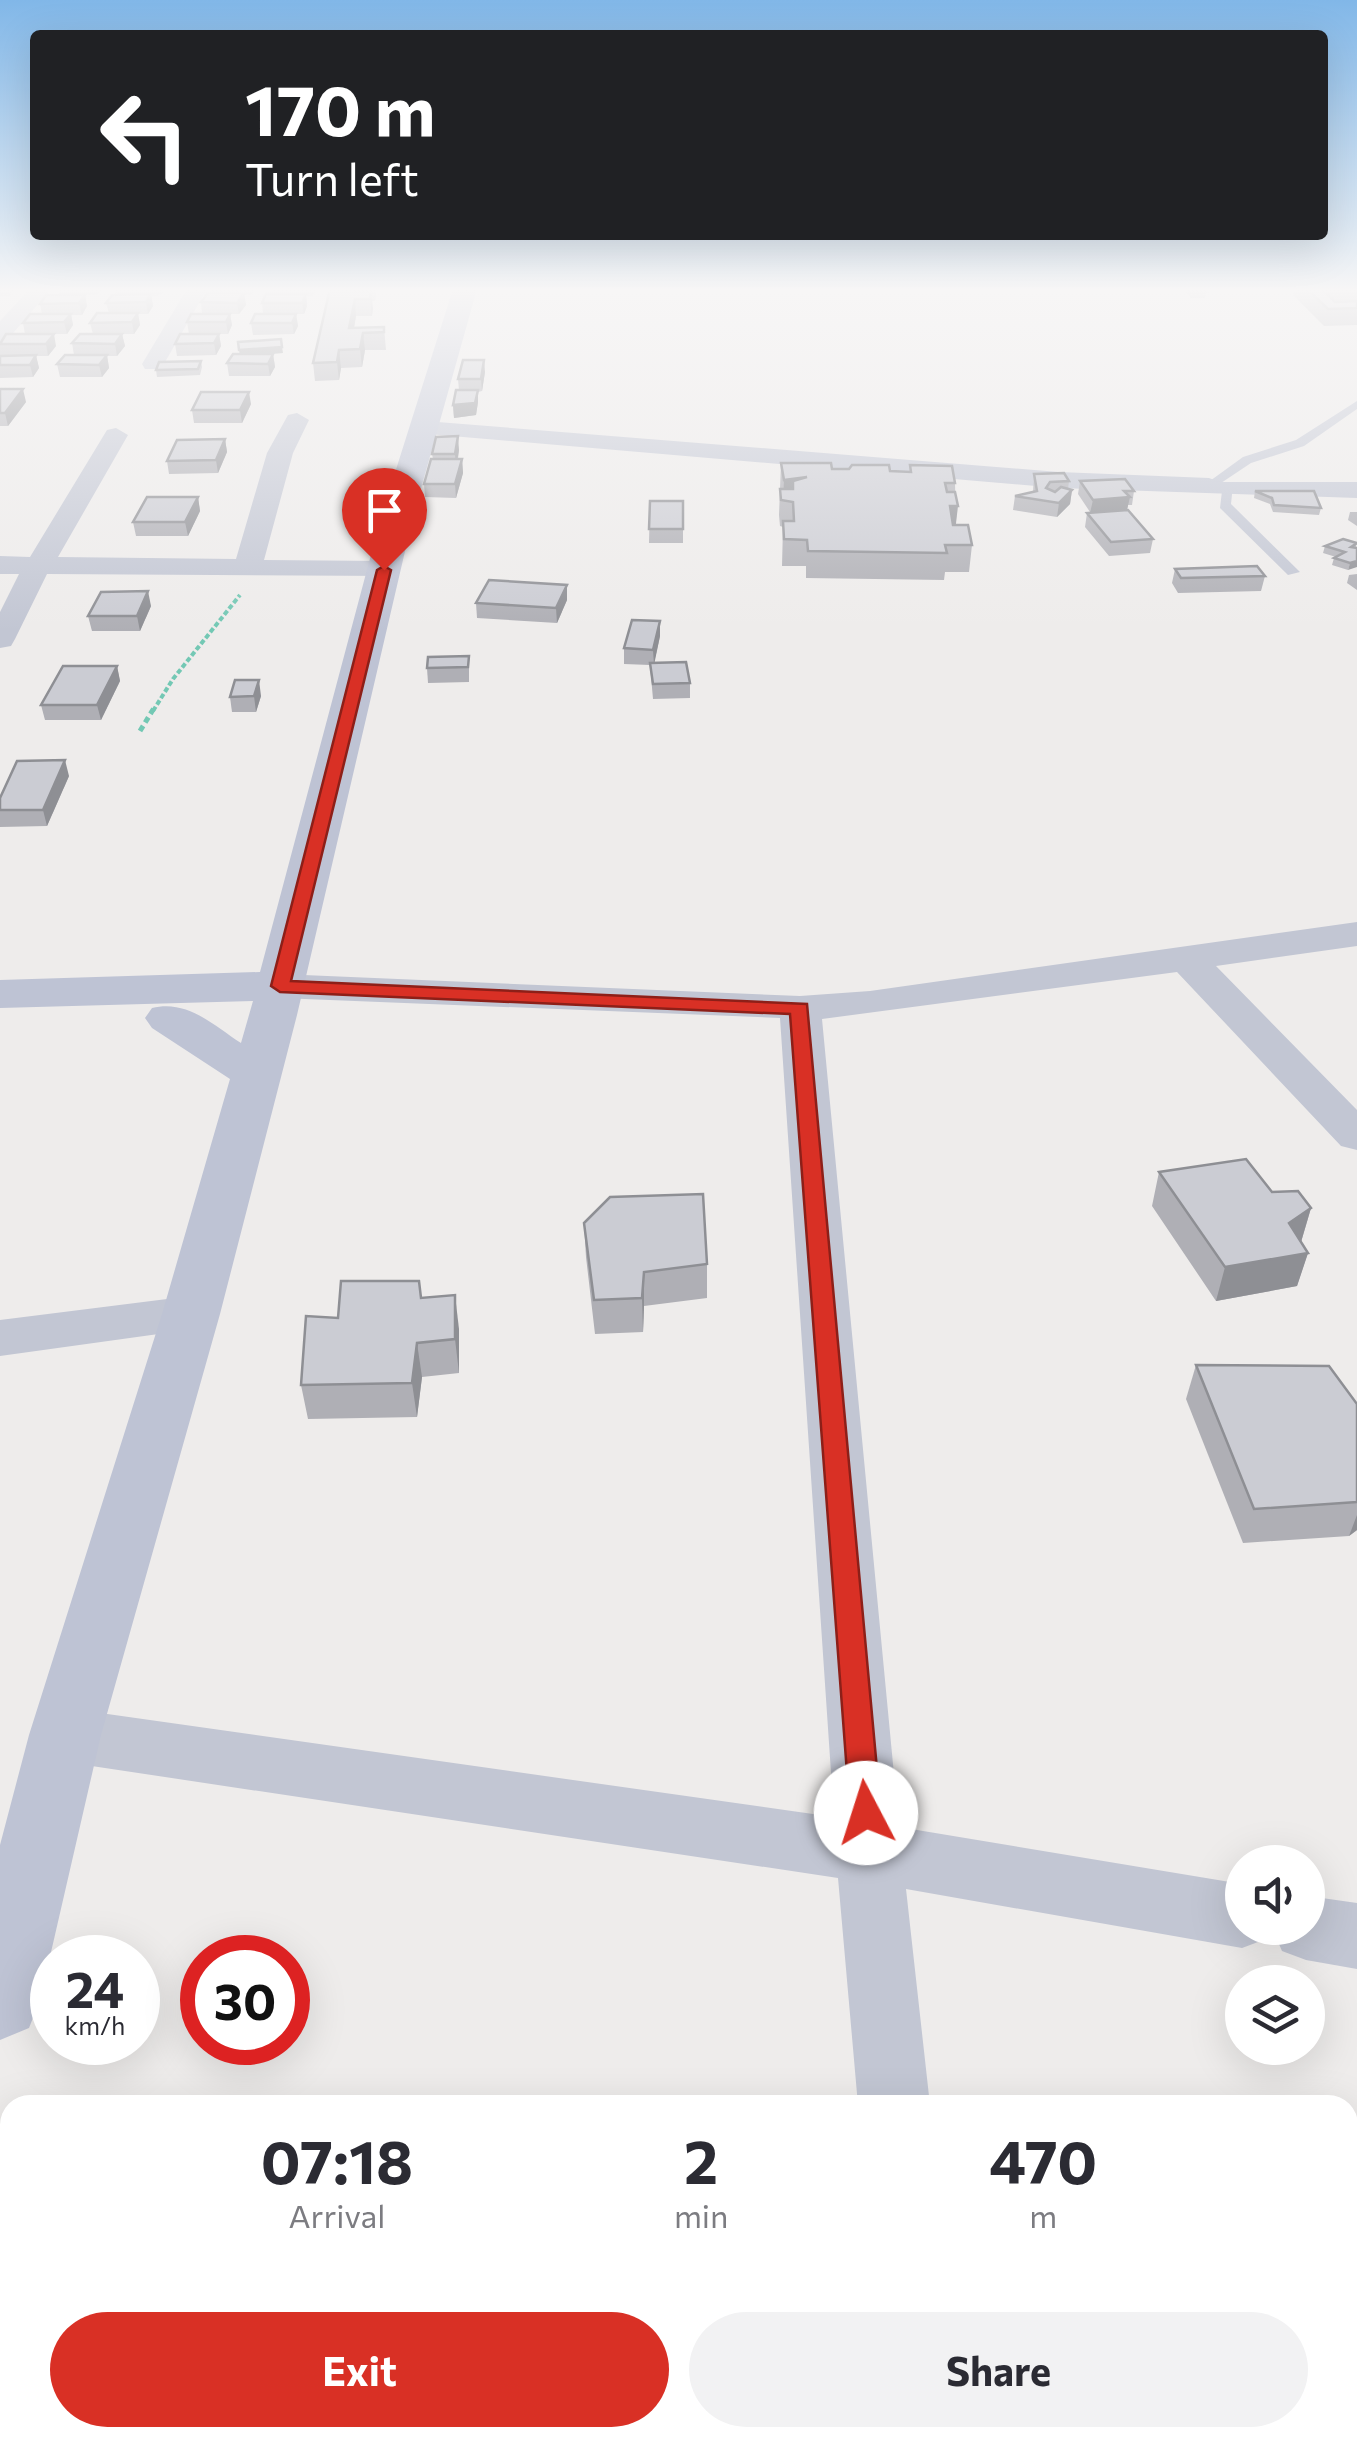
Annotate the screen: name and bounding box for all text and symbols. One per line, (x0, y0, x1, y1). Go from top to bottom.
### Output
text: 170 m (245, 65, 436, 150)
icon: left (80, 70, 210, 200)
text: Turn left (245, 150, 419, 205)
pin (342, 468, 427, 571)
icon: arrive (357, 483, 412, 538)
position arrow (814, 1761, 918, 1865)
map controls (1225, 1845, 1325, 2065)
button: sound (1225, 1845, 1325, 1945)
speed limit sign: 30 (180, 1935, 310, 2065)
text: 24 (66, 1957, 124, 2018)
button: layers (1225, 1965, 1325, 2065)
text: km/h (65, 2010, 125, 2040)
text: 07:18 (261, 2123, 413, 2196)
text: 2 (684, 2123, 718, 2196)
text: 470 (989, 2123, 1097, 2196)
text: Arrival (289, 2195, 385, 2235)
text: min (674, 2195, 728, 2235)
text: m (1029, 2195, 1057, 2235)
button: Exit (50, 2312, 669, 2427)
button: Share (689, 2312, 1308, 2427)

